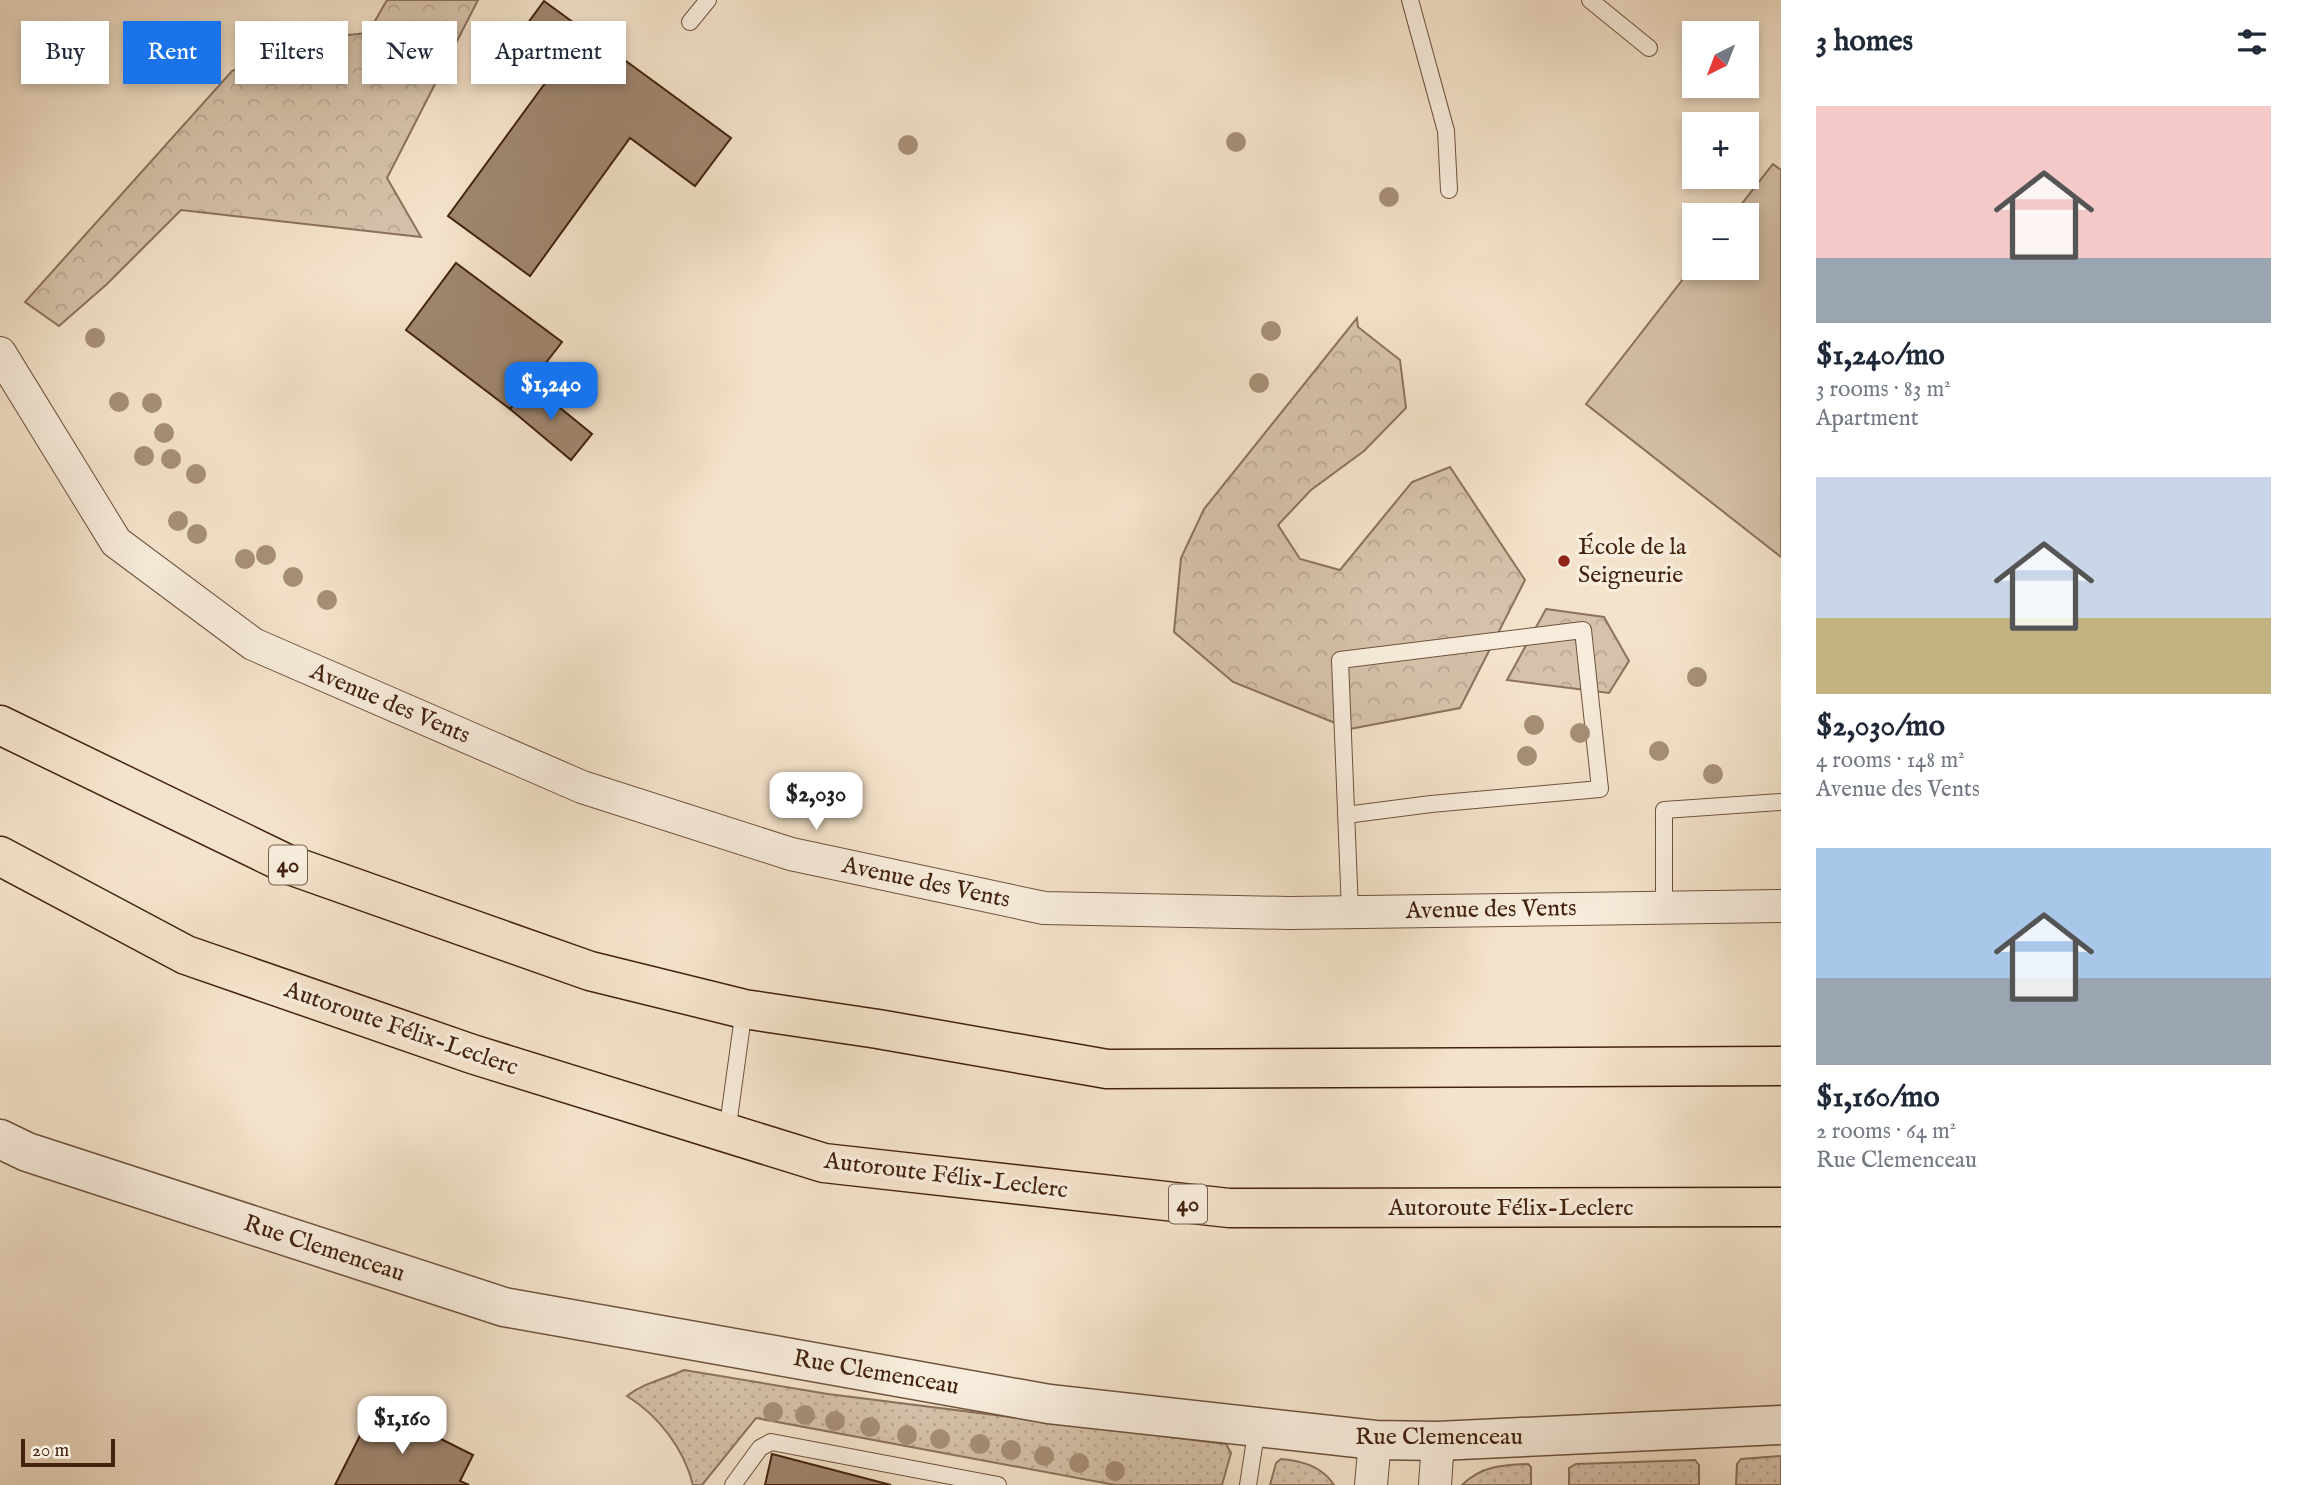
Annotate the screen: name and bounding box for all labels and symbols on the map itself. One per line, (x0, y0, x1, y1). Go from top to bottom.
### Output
north arrow (1682, 21, 1759, 98)
pin: $1,240 (494, 362, 608, 422)
place label: École de la Seigneurie (1578, 532, 1687, 591)
marker: École de la Seigneurie (1556, 553, 1572, 569)
street label: Avenue des Vents (304, 656, 475, 752)
pin: $2,030 (759, 772, 873, 832)
road number: 40 (269, 846, 307, 884)
street label: Avenue des Vents (838, 850, 1013, 916)
street label: Avenue des Vents (1404, 893, 1577, 927)
street label: Autoroute Félix-Leclerc (279, 974, 522, 1084)
street label: Autoroute Félix-Leclerc (821, 1146, 1070, 1206)
road number: 40 (1169, 1184, 1207, 1224)
street label: Autoroute Félix-Leclerc (1387, 1193, 1634, 1224)
street label: Rue Clemenceau (239, 1208, 409, 1290)
street label: Rue Clemenceau (791, 1343, 961, 1403)
pin: $1,160 (345, 1396, 459, 1456)
street label: Rue Clemenceau (1355, 1422, 1523, 1453)
scale bar (21, 1436, 116, 1468)

